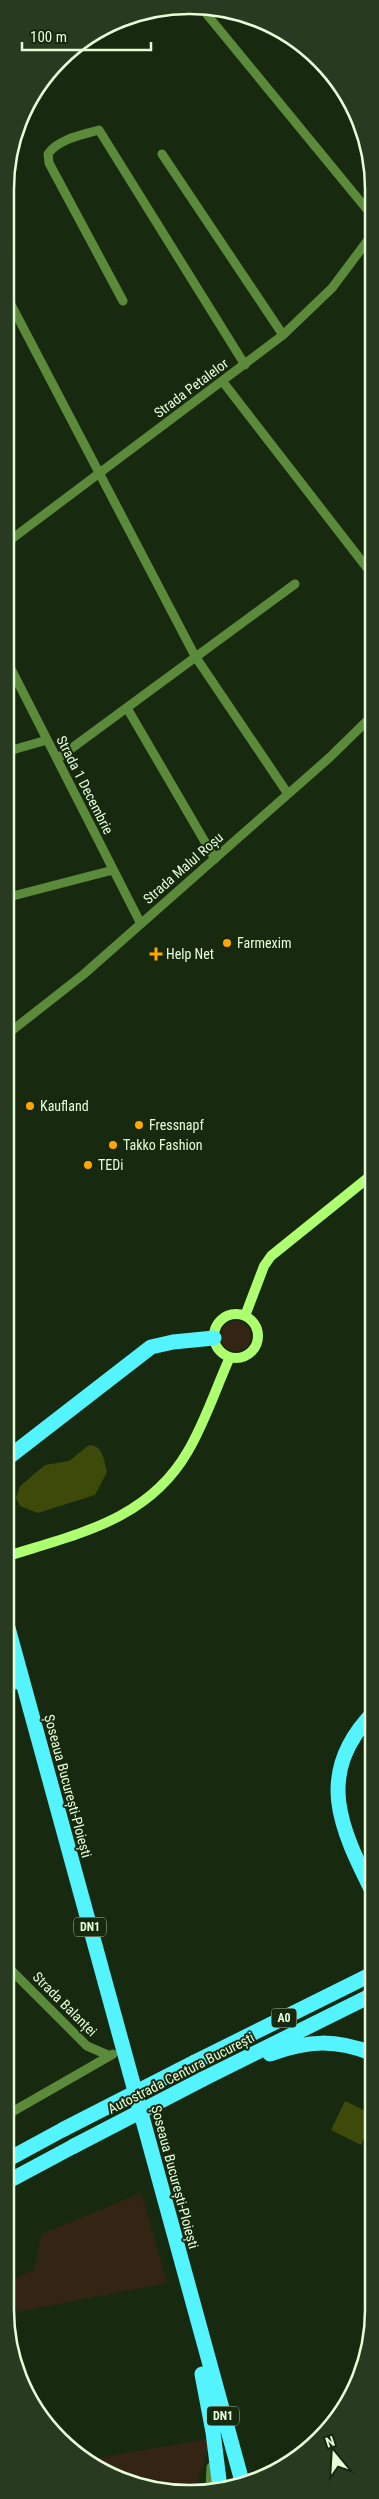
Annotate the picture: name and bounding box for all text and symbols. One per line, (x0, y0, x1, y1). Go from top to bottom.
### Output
scale bar (22, 20, 151, 52)
text: 100 m (30, 28, 67, 46)
street label: Strada Petalelor (151, 355, 231, 421)
street label: Strada 1 Decembrie (53, 733, 117, 837)
street label: Strada Malul Roșu (140, 829, 227, 908)
place label: Farmexim (237, 935, 291, 951)
marker: Farmexim (221, 937, 233, 949)
place label: Help Net (166, 946, 214, 962)
marker: Help Net (150, 948, 162, 960)
place label: Kaufland (40, 1098, 89, 1114)
marker: Kaufland (24, 1100, 36, 1112)
place label: Fressnapf (149, 1117, 204, 1133)
marker: Fressnapf (133, 1119, 145, 1131)
place label: Takko Fashion (123, 1137, 202, 1153)
marker: Takko Fashion (107, 1139, 119, 1151)
place label: TEDi (98, 1157, 123, 1173)
marker: TEDi (82, 1159, 94, 1171)
street label: Șoseaua București-Ploiești (40, 1713, 95, 1860)
road number: DN1 (74, 1918, 106, 1936)
street label: Strada Balanței (29, 1969, 100, 2040)
road number: A0 (272, 2009, 296, 2028)
street label: Autostrada Centura București (105, 2029, 257, 2118)
street label: Șoseaua București-Ploiești (147, 2104, 202, 2251)
road number: DN1 (207, 2406, 239, 2426)
north arrow (309, 2429, 359, 2479)
text: N (323, 2433, 337, 2451)

